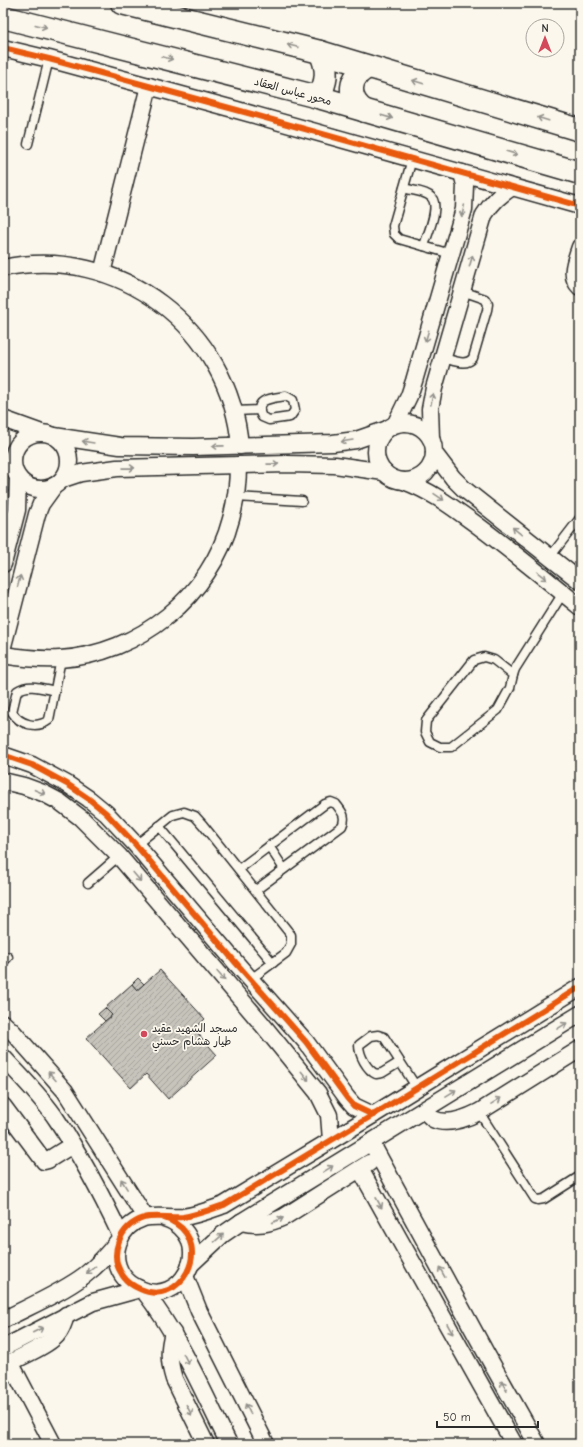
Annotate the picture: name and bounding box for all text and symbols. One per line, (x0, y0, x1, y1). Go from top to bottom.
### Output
north arrow (525, 18, 565, 58)
text: N (541, 22, 549, 35)
one-way arrow (34, 23, 47, 31)
one-way arrow (287, 42, 300, 49)
one-way arrow (160, 55, 173, 63)
street label: محور عباس العقاد (252, 75, 333, 109)
one-way arrow (412, 78, 425, 85)
one-way arrow (380, 114, 393, 121)
one-way arrow (536, 115, 549, 122)
one-way arrow (505, 150, 518, 157)
one-way arrow (459, 204, 467, 217)
one-way arrow (468, 254, 475, 267)
one-way arrow (423, 329, 430, 342)
one-way arrow (429, 393, 437, 406)
one-way arrow (341, 437, 354, 445)
one-way arrow (82, 438, 95, 446)
one-way arrow (212, 442, 225, 450)
one-way arrow (266, 460, 279, 468)
one-way arrow (122, 464, 135, 472)
one-way arrow (433, 493, 444, 501)
one-way arrow (511, 526, 522, 535)
one-way arrow (537, 572, 548, 581)
one-way arrow (16, 575, 23, 588)
one-way arrow (34, 789, 46, 797)
one-way arrow (133, 872, 142, 882)
one-way arrow (217, 971, 226, 982)
one-way arrow (556, 1021, 568, 1029)
place label: مسجد الشهيد عقيد طيار هشام حسني (152, 1022, 238, 1052)
marker: مسجد الشهيد عقيد طيار هشام حسني (139, 1029, 149, 1039)
one-way arrow (301, 1070, 310, 1081)
one-way arrow (48, 1071, 57, 1082)
one-way arrow (445, 1089, 457, 1097)
one-way arrow (491, 1097, 502, 1105)
one-way arrow (322, 1164, 334, 1172)
one-way arrow (120, 1178, 128, 1190)
one-way arrow (376, 1197, 384, 1209)
one-way arrow (272, 1216, 284, 1223)
one-way arrow (213, 1234, 224, 1243)
one-way arrow (86, 1265, 97, 1274)
one-way arrow (437, 1266, 445, 1278)
one-way arrow (446, 1323, 454, 1335)
one-way arrow (32, 1326, 44, 1333)
one-way arrow (183, 1353, 191, 1365)
one-way arrow (500, 1380, 508, 1392)
one-way arrow (186, 1403, 193, 1415)
one-way arrow (244, 1403, 251, 1415)
scale bar (437, 1403, 538, 1429)
text: 50 m (443, 1410, 471, 1424)

